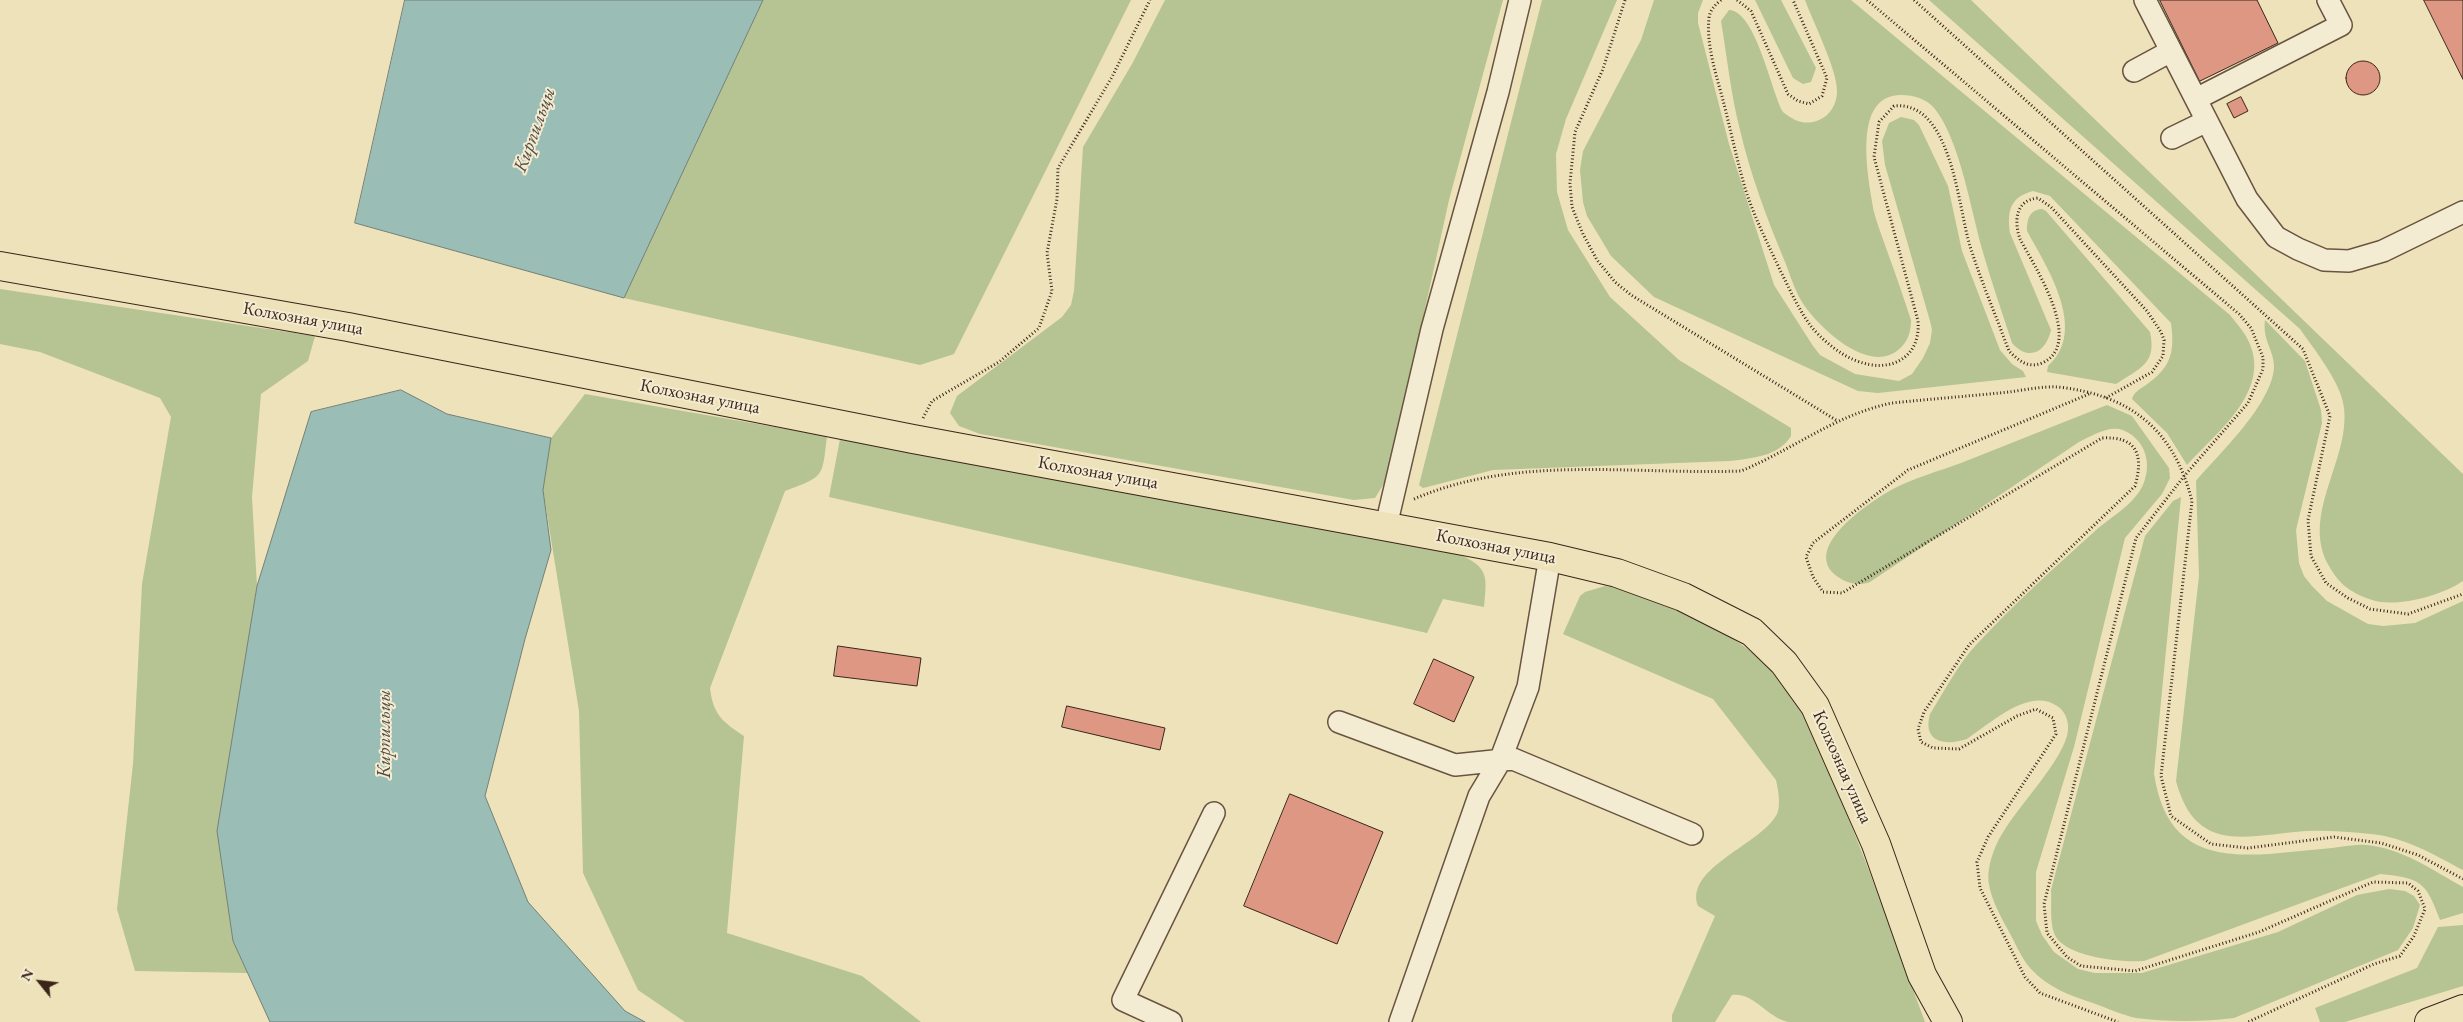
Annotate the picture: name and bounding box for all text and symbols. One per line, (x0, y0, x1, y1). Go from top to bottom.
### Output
water label: Кирпильцы (509, 85, 561, 175)
street label: Колхозная улица (241, 298, 365, 340)
street label: Колхозная улица (638, 375, 762, 419)
street label: Колхозная улица (1036, 452, 1160, 494)
street label: Колхозная улица (1434, 525, 1558, 569)
water label: Кирпильцы (374, 690, 396, 778)
street label: Колхозная улица (1807, 707, 1877, 827)
north arrow (15, 957, 65, 1007)
text: N (16, 965, 37, 984)

